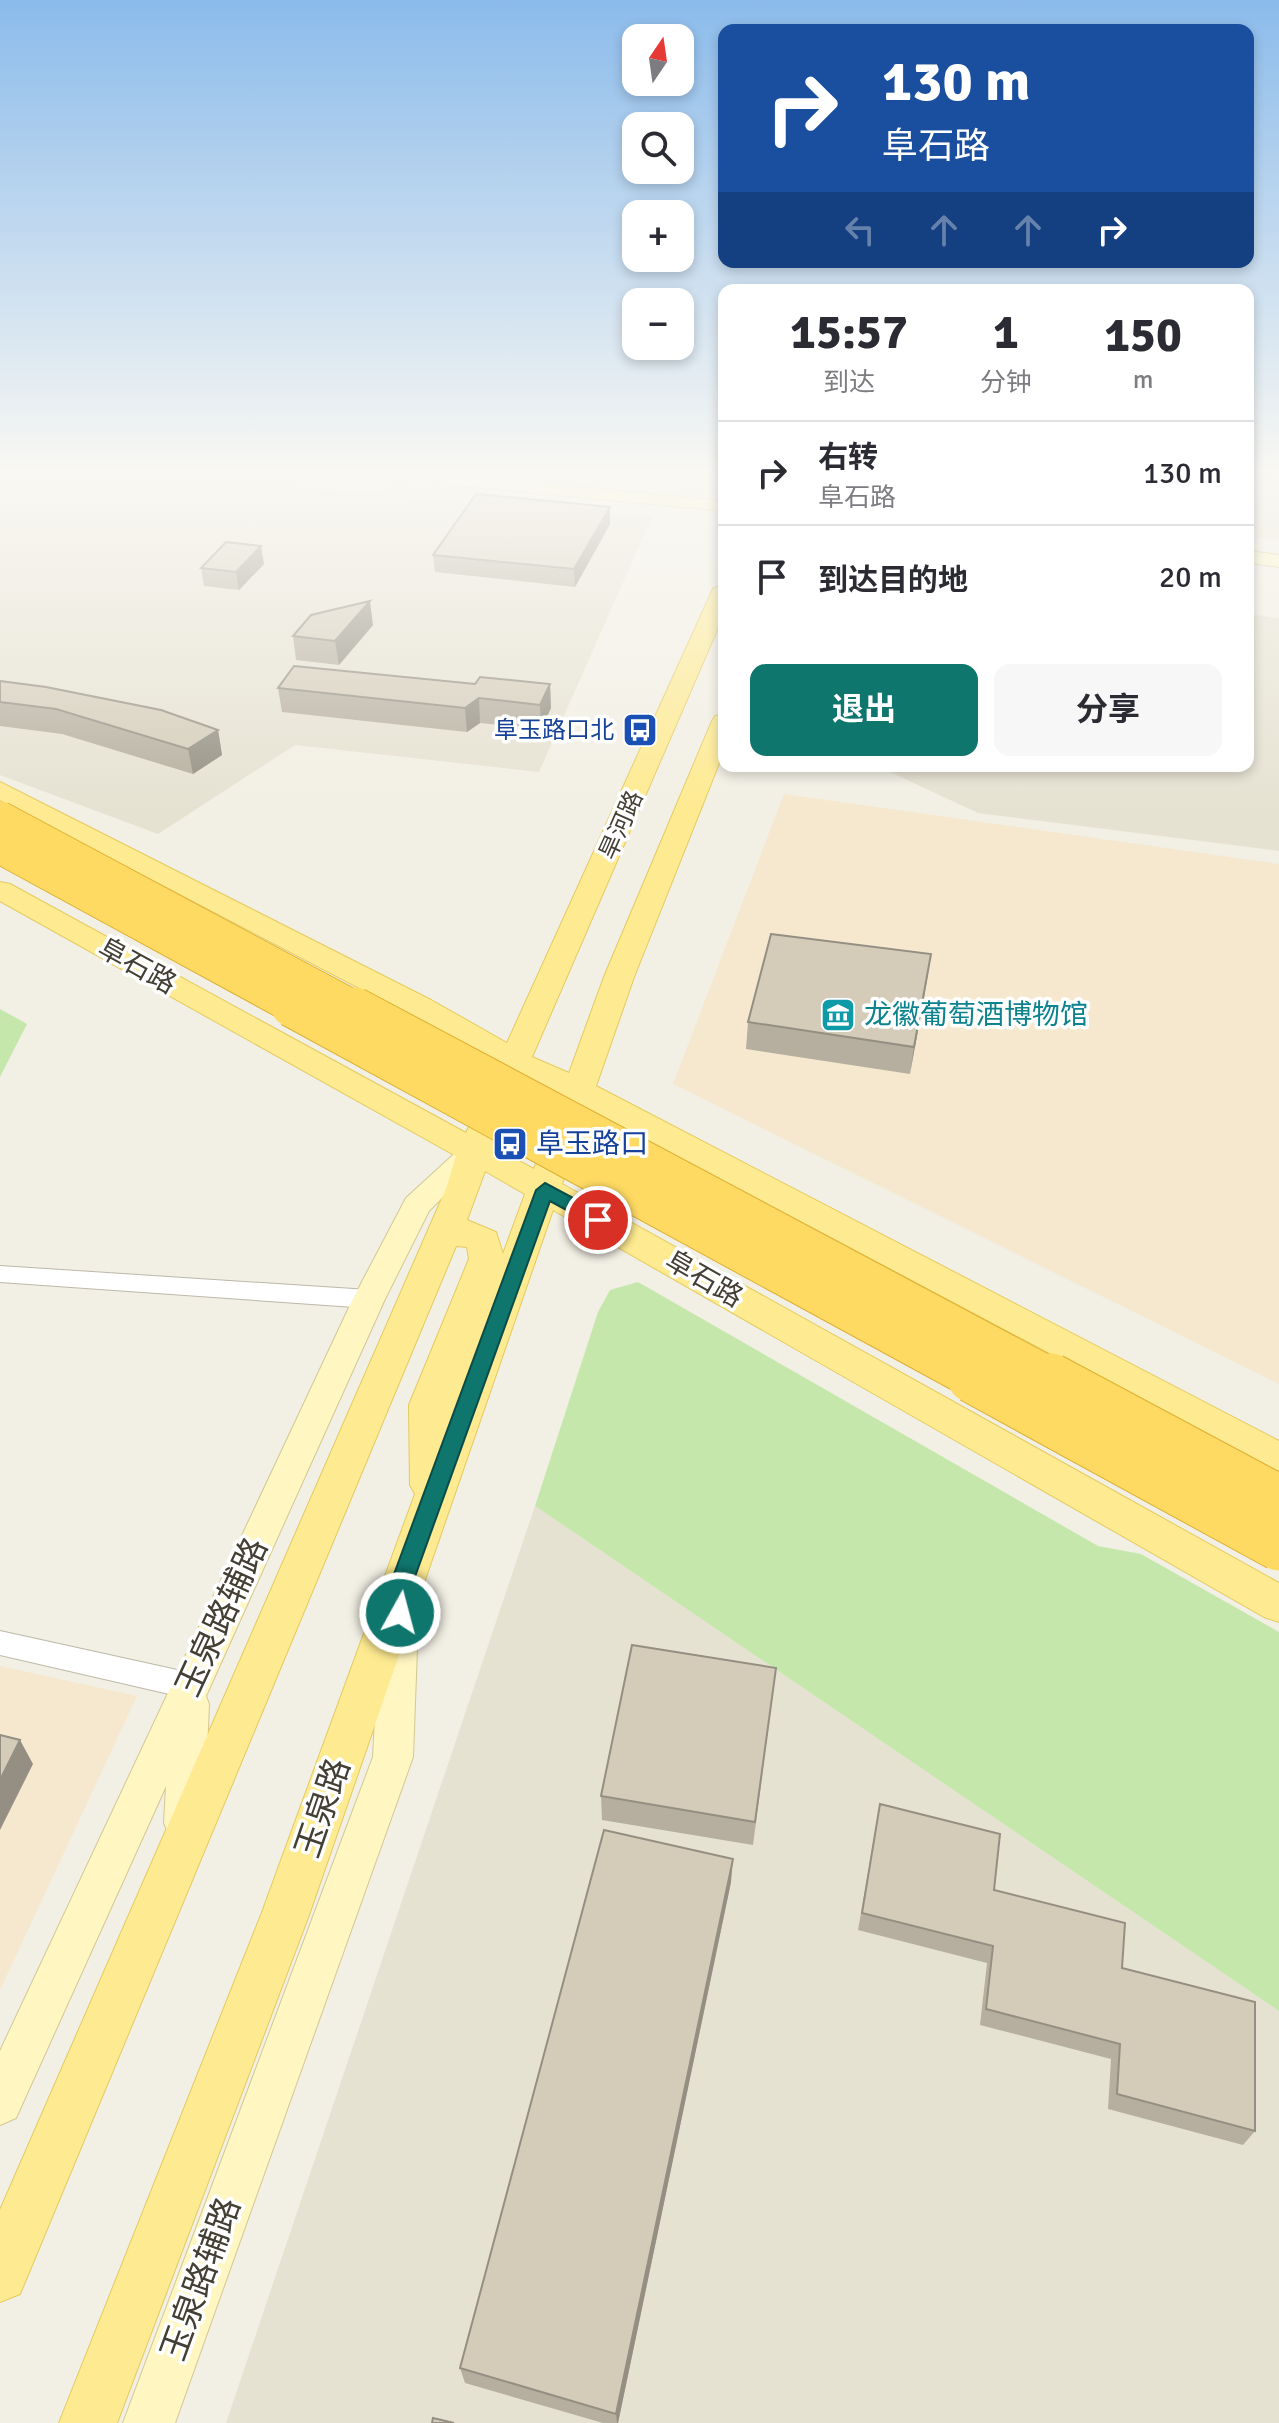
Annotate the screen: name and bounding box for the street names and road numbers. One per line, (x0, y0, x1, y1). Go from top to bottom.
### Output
street label: 旱河路 (593, 786, 649, 864)
street label: 阜石路 (92, 931, 182, 1001)
street label: 阜石路 (659, 1243, 749, 1315)
street label: 玉泉路辅路 (167, 1531, 277, 1703)
street label: 玉泉路 (287, 1753, 359, 1863)
street label: 玉泉路辅路 (152, 2192, 250, 2366)

